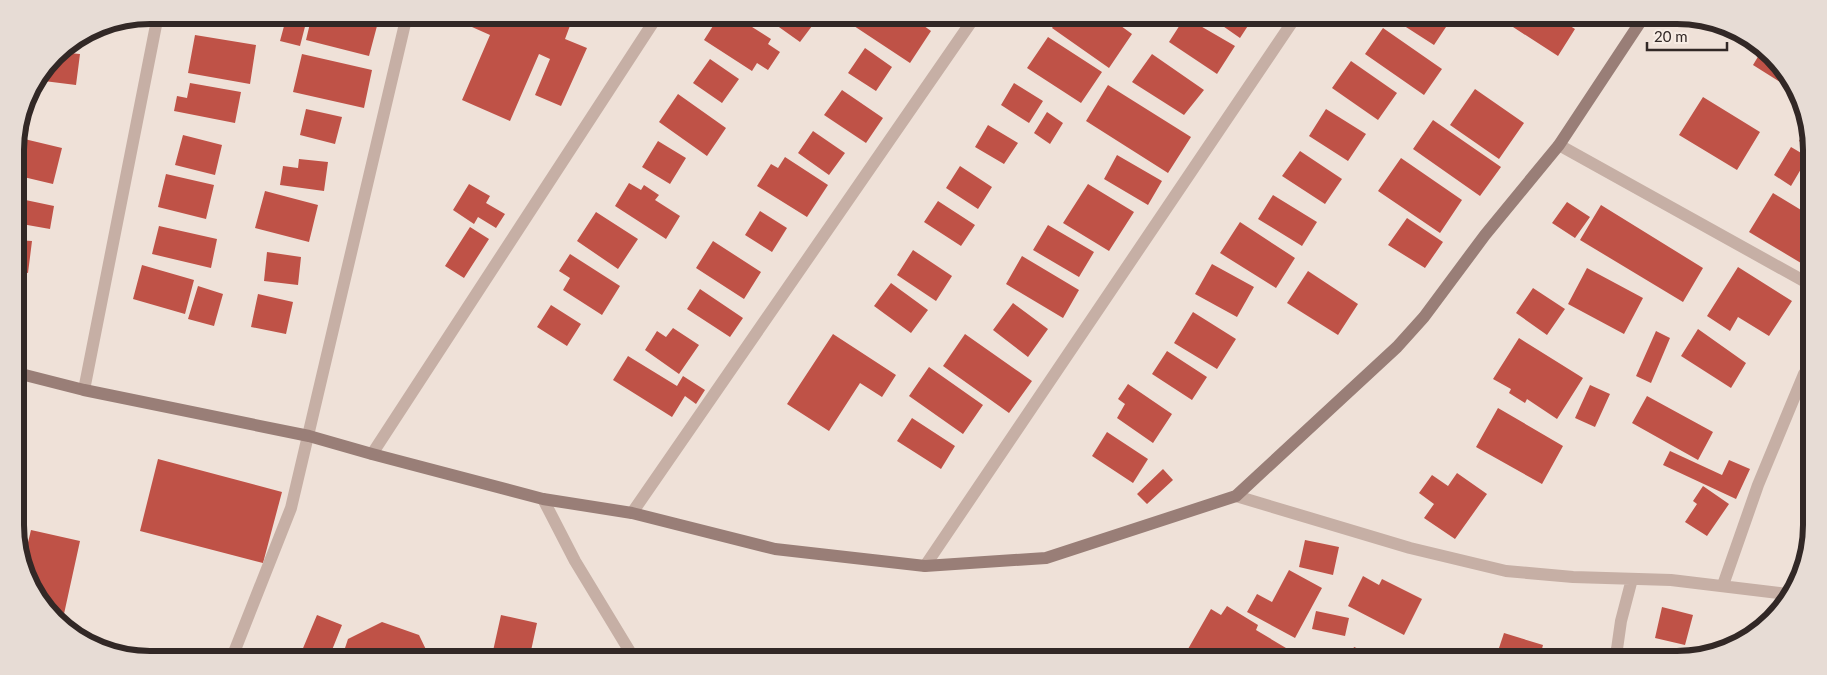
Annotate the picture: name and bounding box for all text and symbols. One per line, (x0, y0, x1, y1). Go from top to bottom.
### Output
scale bar (1647, 20, 1727, 52)
text: 20 m (1654, 27, 1688, 45)

